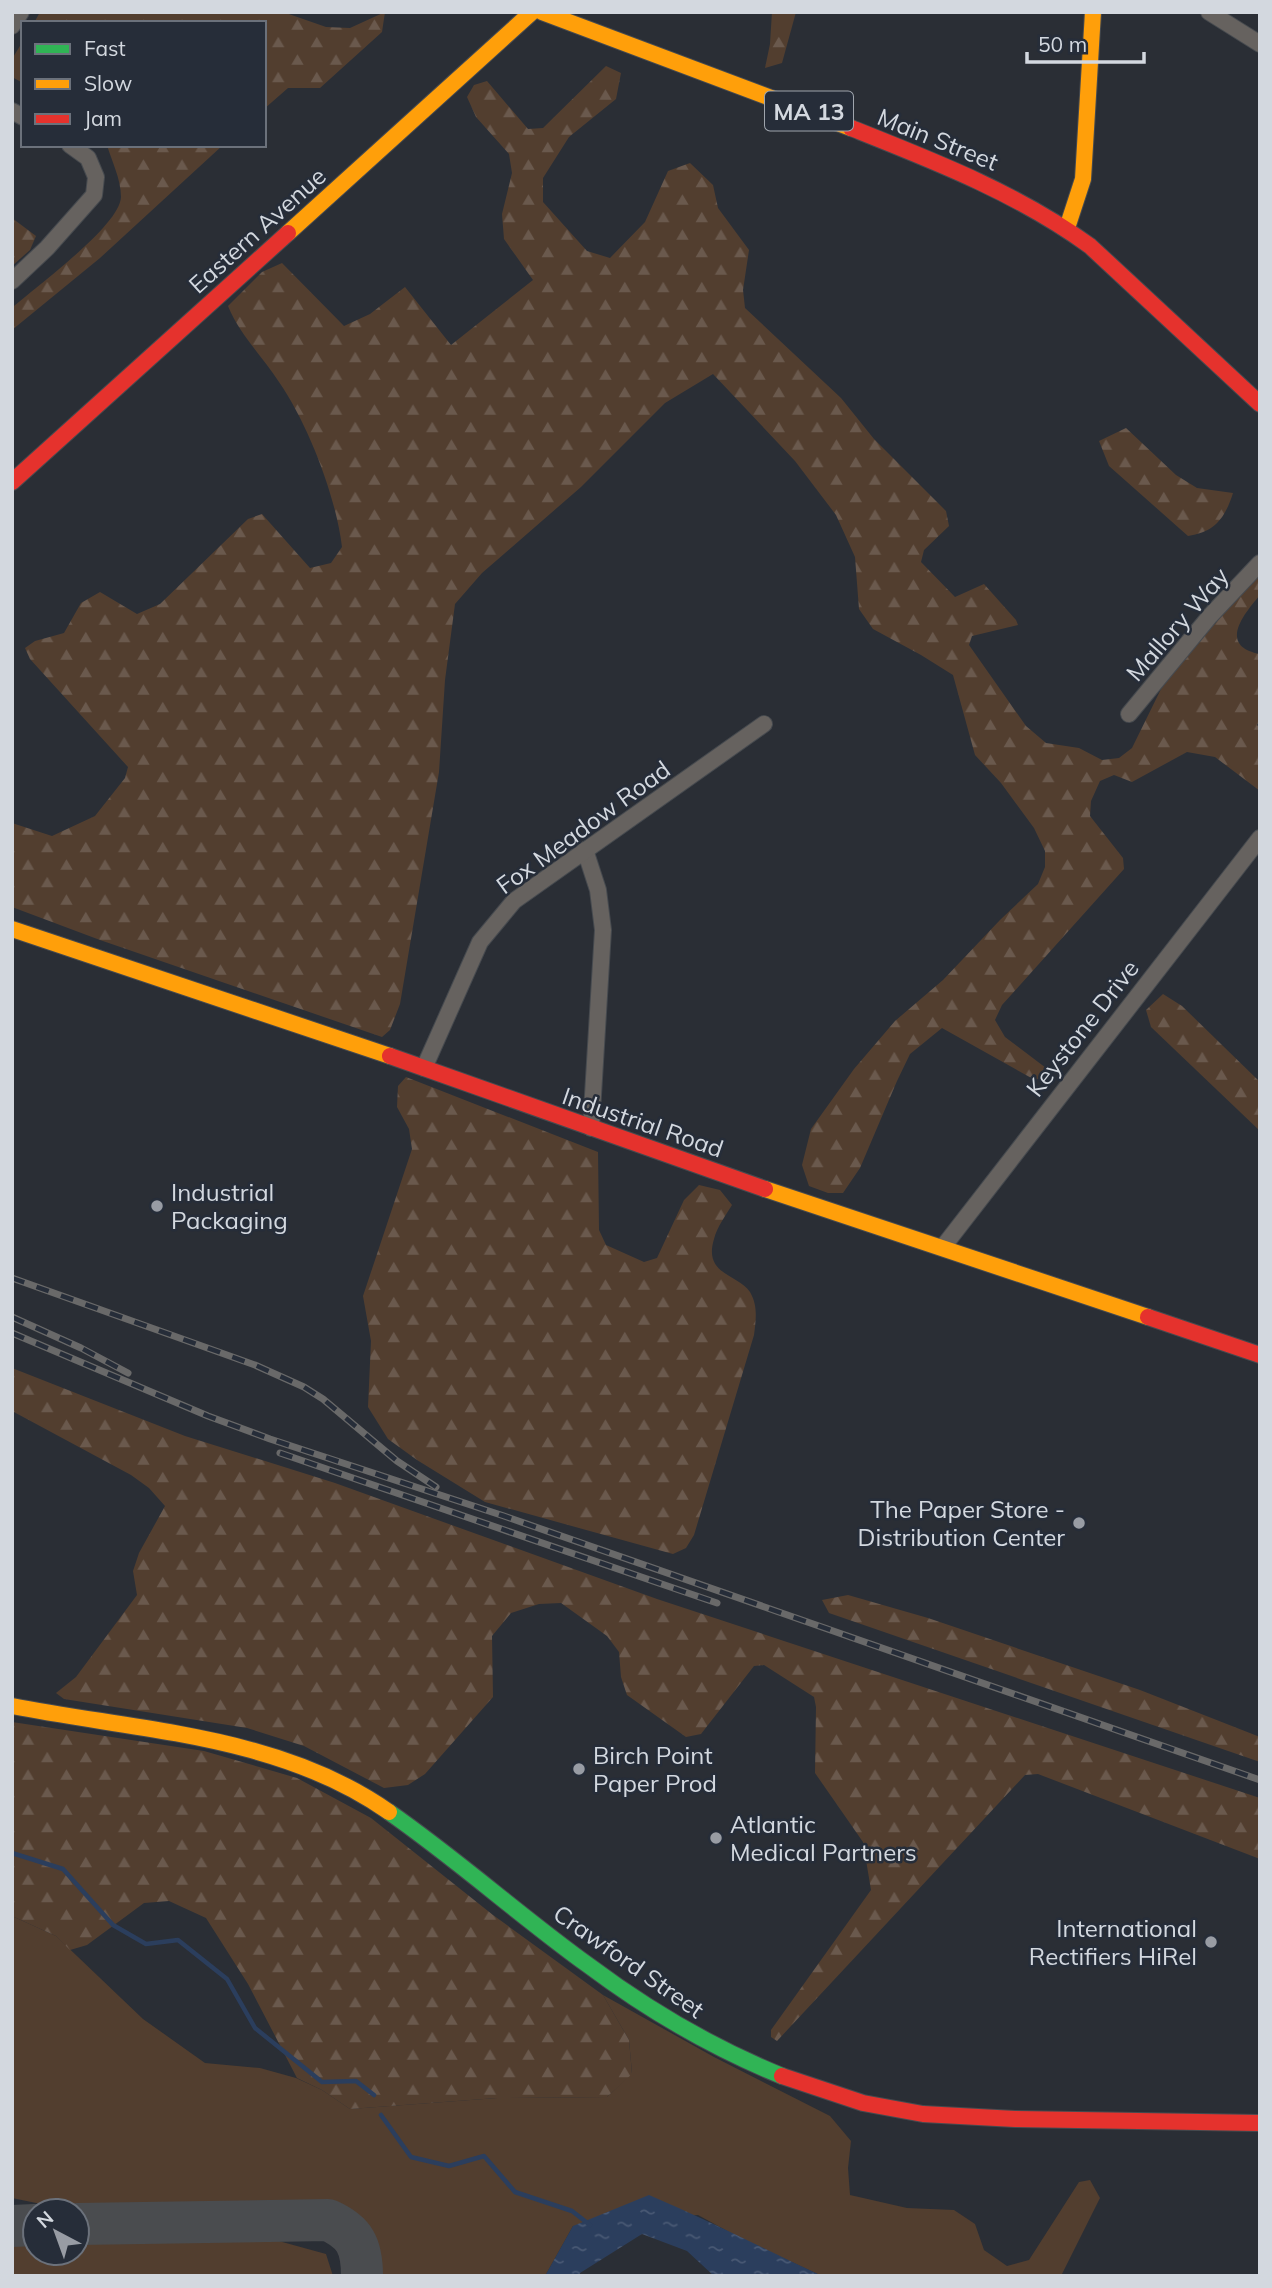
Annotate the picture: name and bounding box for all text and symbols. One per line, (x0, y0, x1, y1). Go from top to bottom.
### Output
legend (21, 21, 266, 147)
scale bar (1027, 21, 1144, 65)
text: 50 m (1038, 31, 1087, 57)
text: Fast (84, 35, 126, 61)
text: Slow (84, 70, 132, 96)
road number: MA 13 (765, 92, 853, 130)
street label: Main Street (873, 101, 1003, 177)
text: Jam (84, 105, 122, 131)
street label: Eastern Avenue (182, 161, 332, 299)
street label: Mallory Way (1119, 561, 1235, 687)
street label: Fox Meadow Road (490, 754, 676, 900)
street label: Keystone Drive (1019, 954, 1145, 1102)
street label: Industrial Road (559, 1080, 727, 1164)
place label: Industrial Packaging (171, 1177, 288, 1235)
marker: Industrial Packaging (149, 1198, 165, 1214)
place label: The Paper Store - Distribution Center (858, 1494, 1065, 1552)
marker: The Paper Store - Distribution Center (1071, 1515, 1087, 1531)
place label: Birch Point Paper Prod (593, 1740, 717, 1798)
marker: Birch Point Paper Prod (571, 1761, 587, 1777)
place label: Atlantic Medical Partners (730, 1809, 917, 1867)
marker: Atlantic Medical Partners (708, 1830, 724, 1846)
street label: Crawford Street (548, 1898, 710, 2024)
place label: International Rectifiers HiRel (1029, 1913, 1197, 1971)
marker: International Rectifiers HiRel (1203, 1934, 1219, 1950)
north arrow (21, 2197, 91, 2267)
text: N (32, 2205, 58, 2233)

